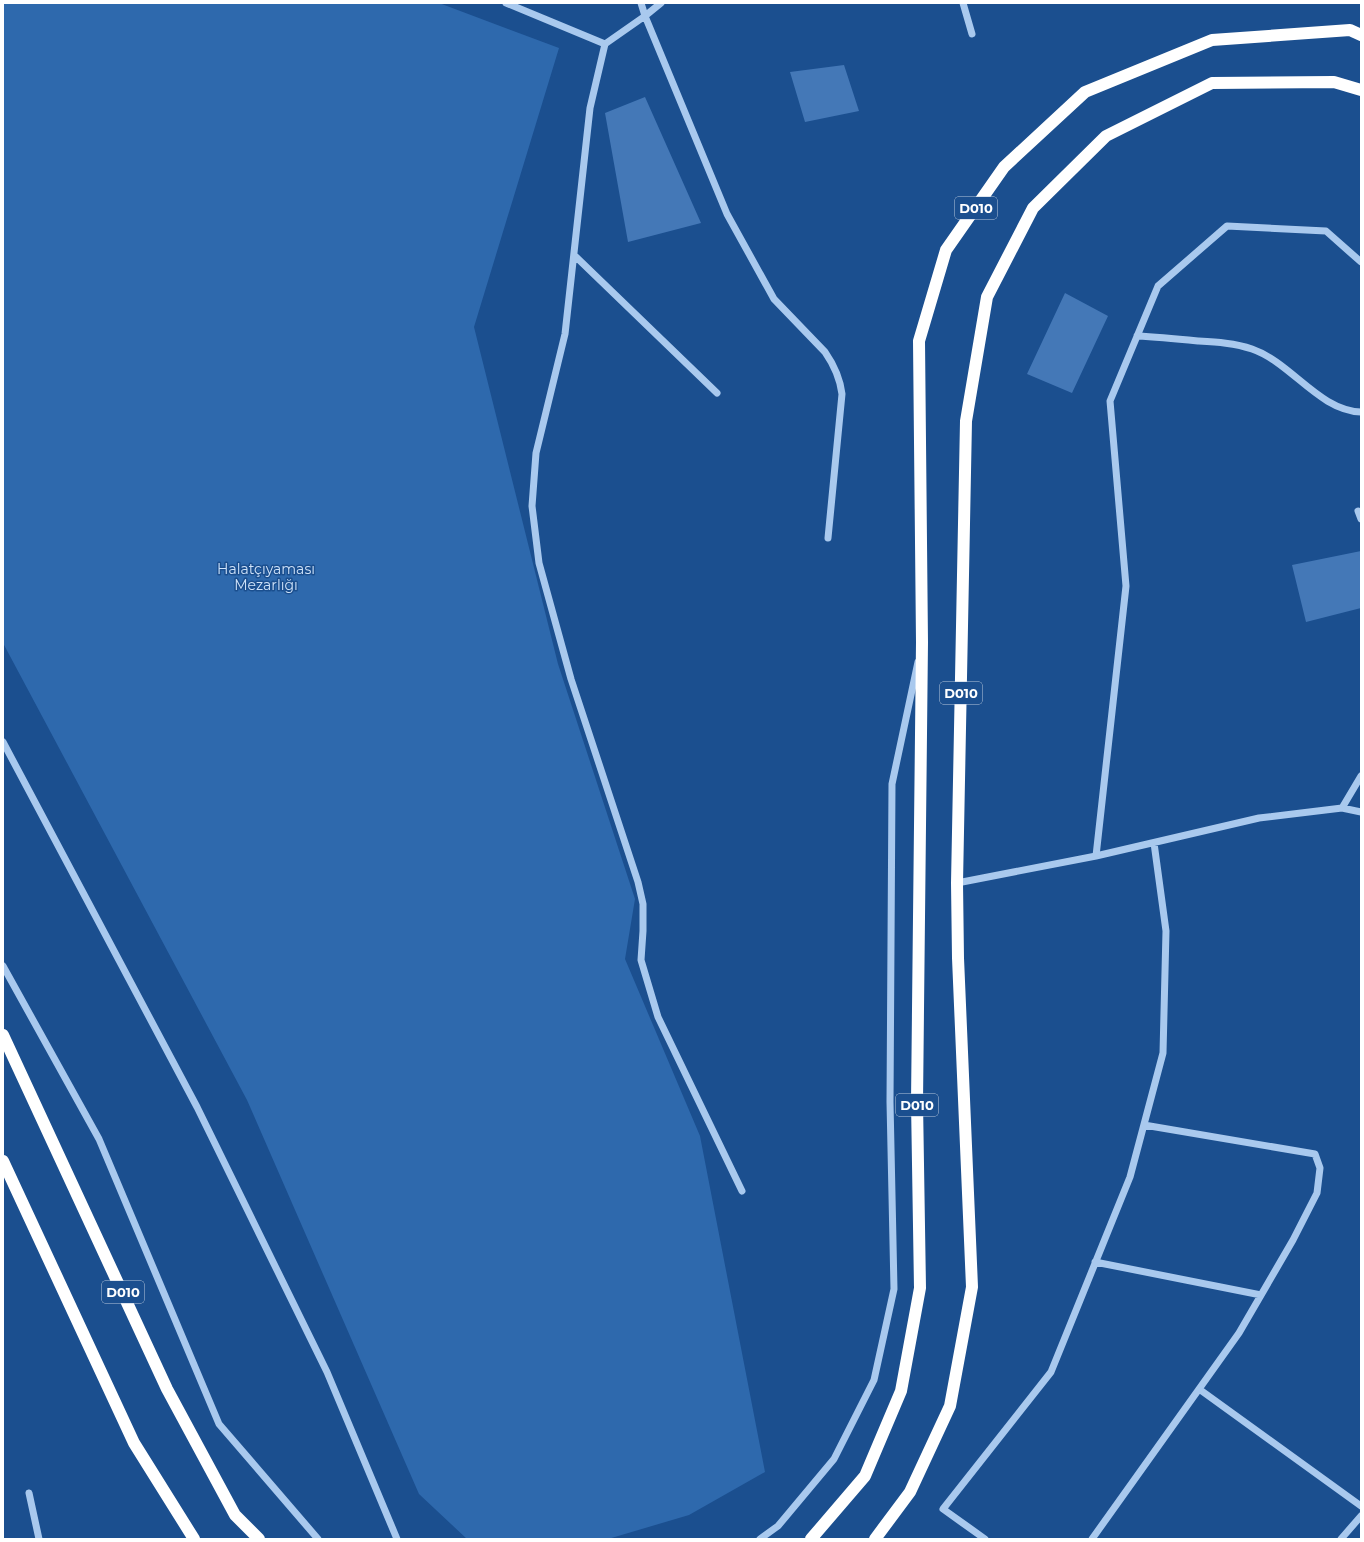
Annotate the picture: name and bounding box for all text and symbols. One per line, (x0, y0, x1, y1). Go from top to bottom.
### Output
road number: D010 (955, 197, 997, 219)
park label: Halatçıyaması Mezarlığı (217, 560, 315, 594)
road number: D010 (940, 682, 982, 704)
road number: D010 (896, 1094, 938, 1116)
road number: D010 (102, 1281, 144, 1303)

